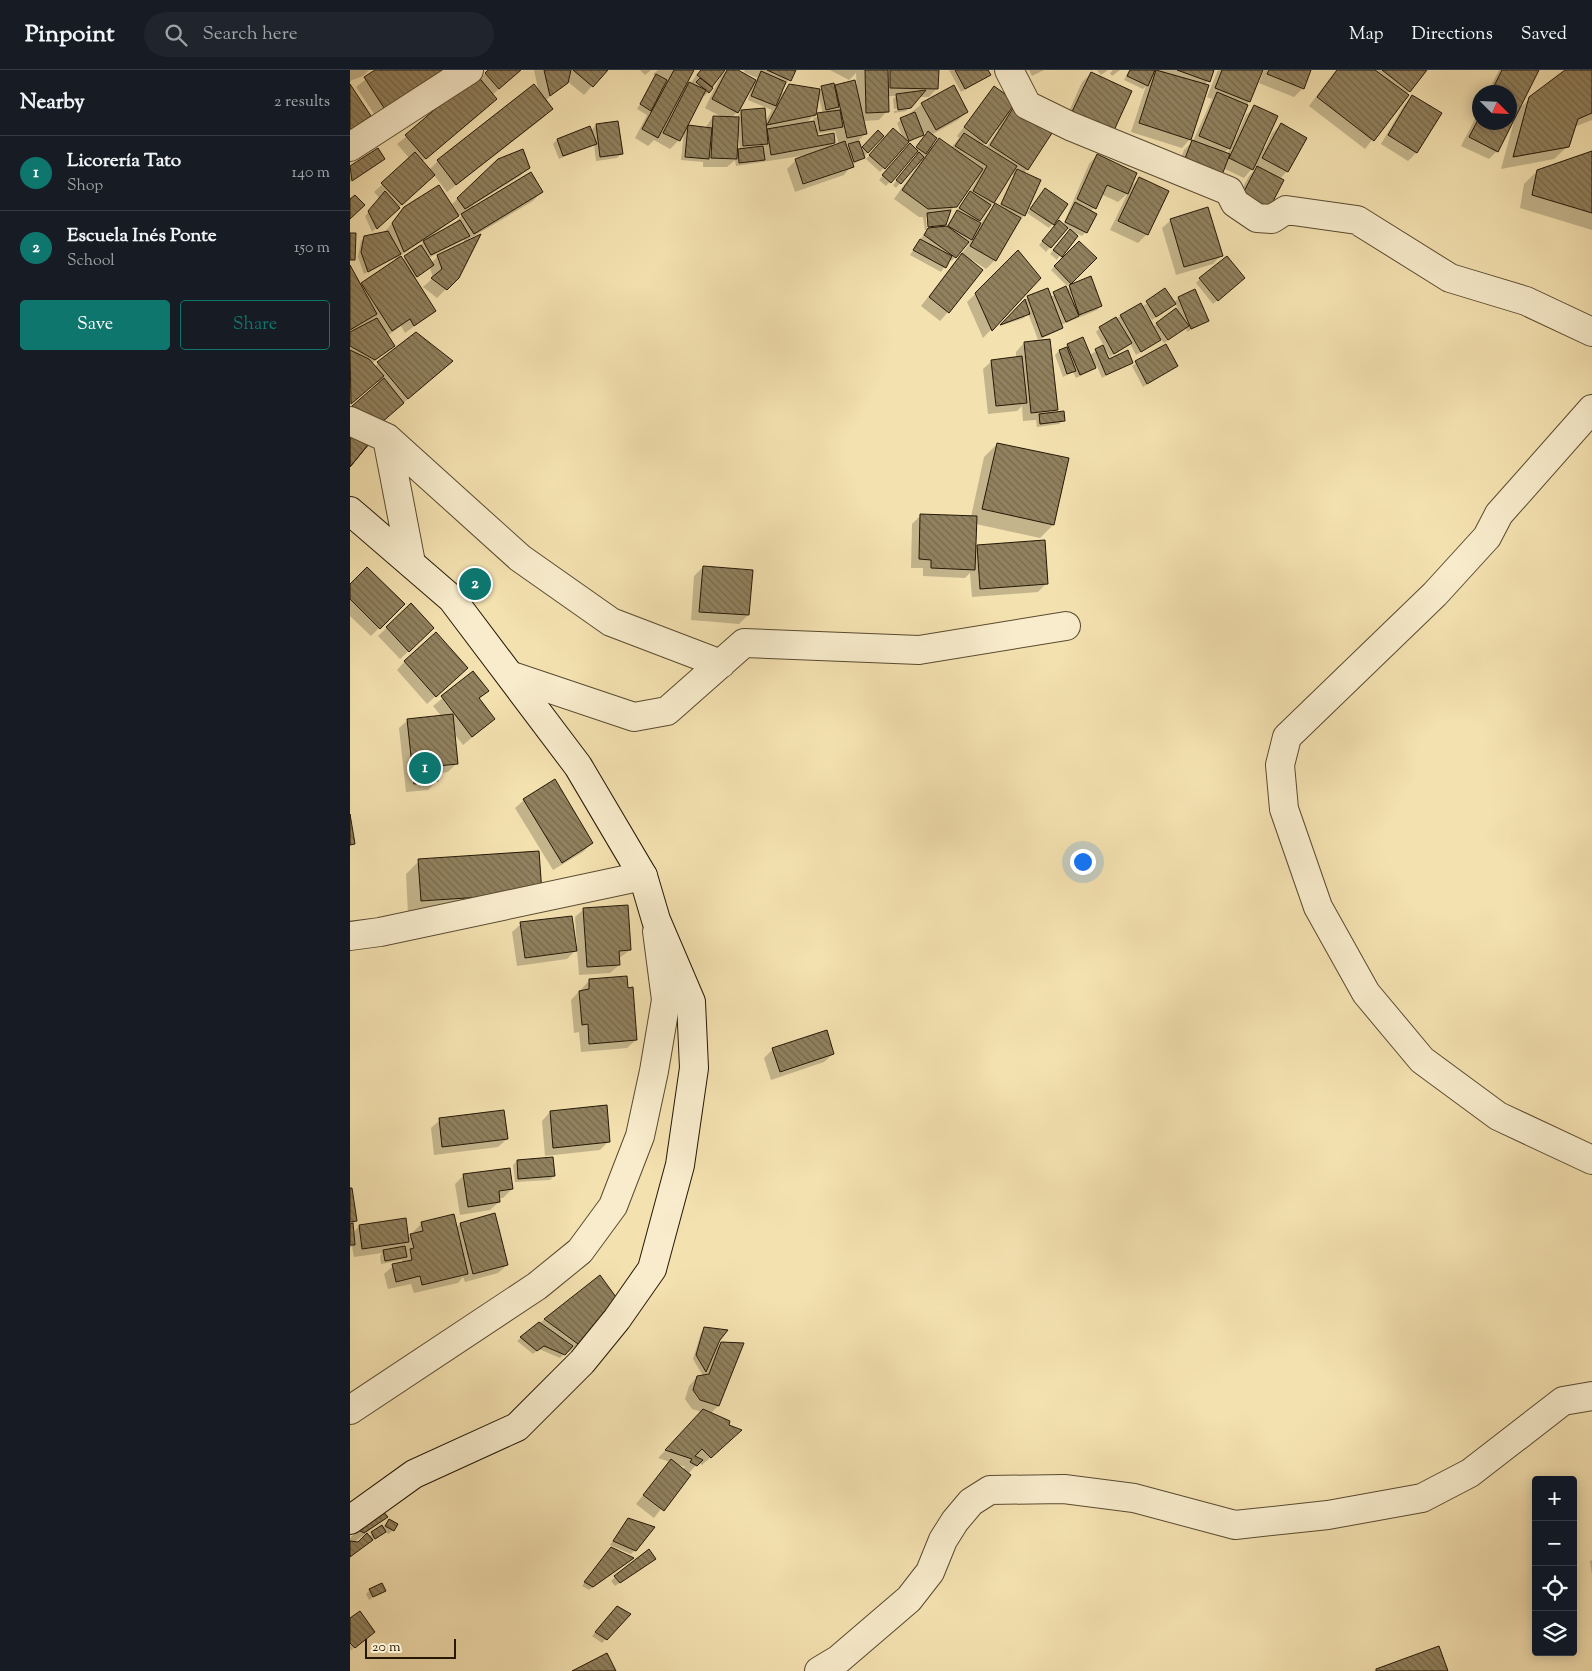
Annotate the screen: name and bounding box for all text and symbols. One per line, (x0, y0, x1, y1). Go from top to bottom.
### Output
search box (144, 12, 494, 57)
text: Pinpoint (25, 18, 114, 52)
icon: search (162, 21, 190, 49)
text: Search here (202, 21, 298, 48)
text: Map (1349, 22, 1384, 48)
text: Directions (1412, 22, 1493, 48)
text: Saved (1521, 22, 1567, 48)
north arrow (1472, 85, 1517, 130)
text: Nearby (20, 88, 85, 118)
text: 2 results (274, 91, 330, 114)
text: Licorería Tato (67, 148, 181, 175)
text: 1 (33, 162, 39, 185)
text: 140 m (292, 162, 330, 185)
text: Shop (67, 175, 103, 198)
text: Escuela Inés Ponte (67, 223, 217, 250)
text: 2 (32, 237, 40, 260)
text: 150 m (294, 237, 330, 260)
text: School (67, 250, 115, 273)
button: Save (20, 300, 170, 350)
button: Share (180, 300, 330, 350)
pin: 2 (459, 565, 491, 603)
pin: 1 (409, 749, 441, 787)
your location (1070, 849, 1096, 875)
map controls (1532, 1476, 1577, 1656)
button: + (1532, 1476, 1577, 1521)
button: − (1532, 1521, 1577, 1566)
button: locate (1532, 1566, 1577, 1611)
button: layers (1532, 1611, 1577, 1656)
scale bar (365, 1636, 456, 1659)
text: 20 m (372, 1638, 401, 1658)

